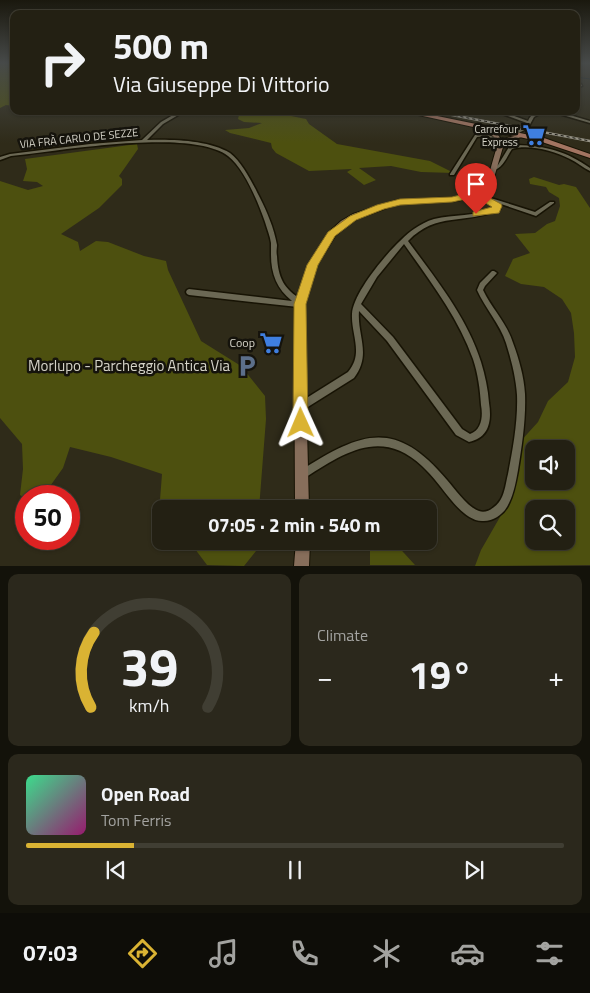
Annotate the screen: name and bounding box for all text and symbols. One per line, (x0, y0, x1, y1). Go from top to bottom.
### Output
text: 500 m (113, 19, 209, 73)
icon: right (30, 30, 95, 95)
text: Via Giuseppe Di Vittorio (113, 67, 330, 101)
place label: Carrefour Express (474, 121, 518, 150)
supermarket icon: Carrefour Express (521, 122, 547, 148)
street label: VIA FRÀ CARLO DE SEZZE (19, 124, 139, 152)
pin (455, 163, 497, 214)
icon: arrive (462, 170, 490, 198)
supermarket icon: Coop (258, 330, 284, 356)
place label: Coop (230, 333, 255, 352)
parking icon: Morlupo - Parcheggio Antica Via (234, 353, 260, 379)
place label: Morlupo - Parcheggio Antica Via (28, 354, 230, 377)
position arrow (274, 396, 326, 448)
map controls (525, 440, 575, 550)
button: sound (525, 440, 575, 490)
speed limit sign: 50 (15, 485, 80, 550)
button: search (525, 500, 575, 550)
text: 07:05 · 2 min · 540 m (208, 510, 381, 539)
text: Climate (317, 623, 368, 647)
text: 39 (120, 627, 179, 706)
text: 19° (409, 646, 472, 704)
text: − (317, 655, 333, 698)
text: + (548, 655, 564, 698)
text: km/h (129, 692, 170, 719)
text: Open Road (101, 779, 190, 808)
text: Tom Ferris (101, 808, 172, 832)
icon: previous (102, 856, 130, 884)
icon: pause (281, 856, 309, 884)
icon: next (460, 856, 488, 884)
text: 07:03 (23, 936, 78, 970)
icon: directions (125, 936, 160, 971)
icon: music (206, 936, 241, 971)
icon: phone (287, 936, 322, 971)
icon: climate (369, 936, 404, 971)
icon: car (450, 936, 485, 971)
icon: filters (532, 936, 567, 971)

